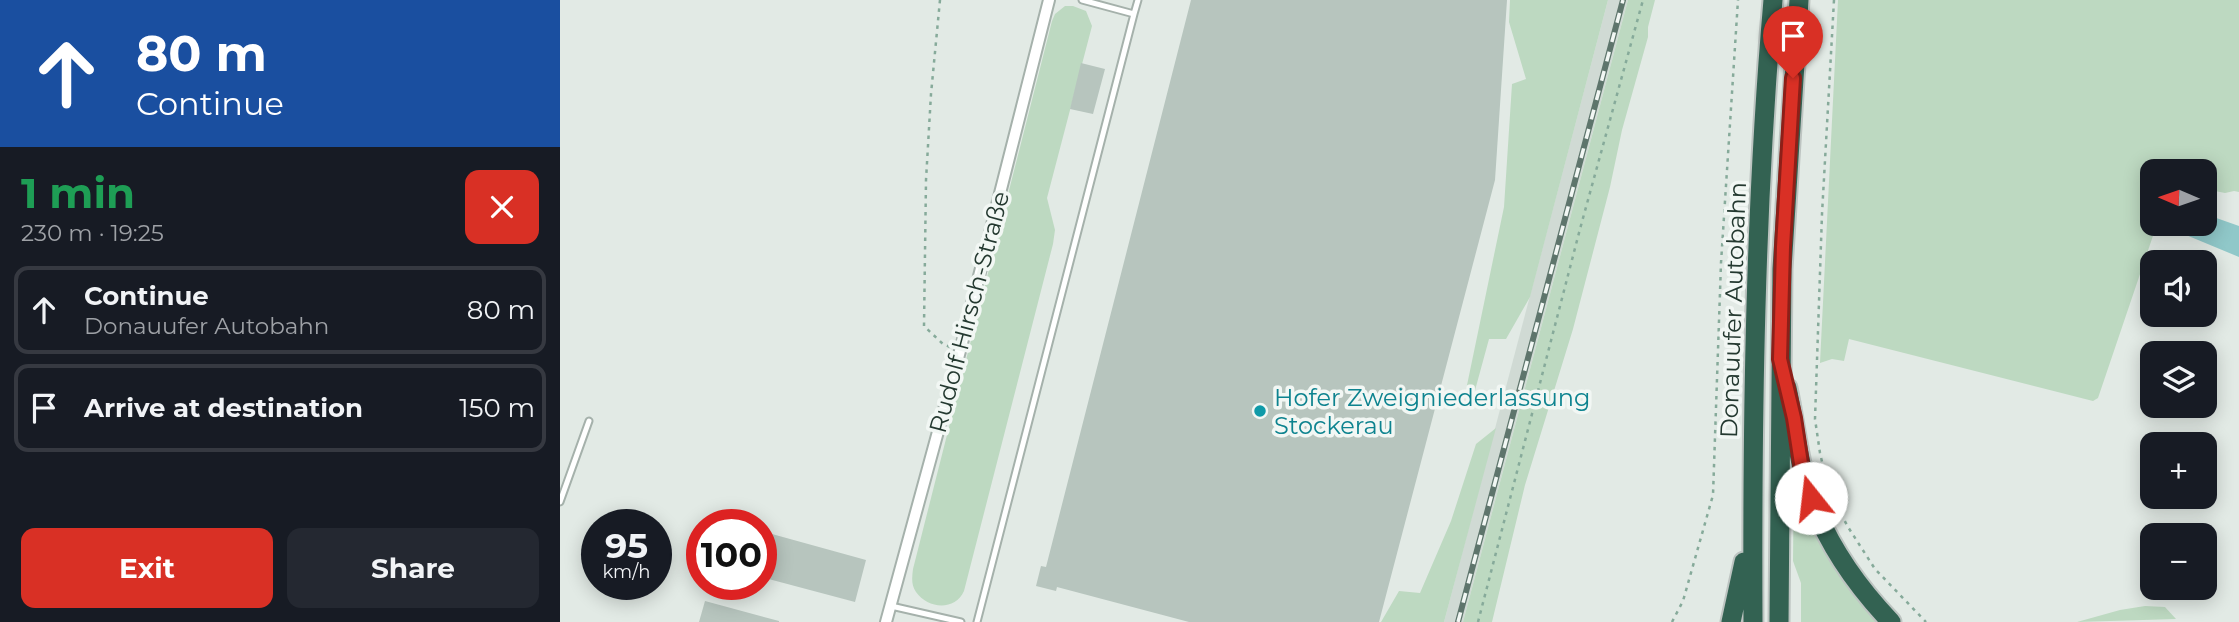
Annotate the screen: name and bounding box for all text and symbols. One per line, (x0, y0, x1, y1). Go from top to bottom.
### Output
pin (1763, 6, 1823, 78)
icon: arrive (1774, 17, 1812, 55)
text: 80 m (136, 24, 267, 83)
icon: ahead (21, 28, 112, 119)
text: Continue (136, 84, 284, 123)
north arrow (2140, 159, 2217, 236)
map controls (2140, 159, 2217, 600)
text: 1 min (21, 167, 135, 219)
button: close (465, 170, 539, 244)
street label: Donauufer Autobahn (1714, 182, 1752, 438)
street label: Rudolf Hirsch-Straße (923, 188, 1015, 436)
text: 230 m · 19:25 (21, 219, 164, 247)
button: sound (2140, 250, 2217, 327)
text: Continue (84, 280, 209, 312)
icon: ahead (25, 291, 63, 329)
text: 80 m (467, 294, 535, 326)
text: Donauufer Autobahn (84, 312, 329, 340)
button: layers (2140, 341, 2217, 418)
place label: Hofer Zweigniederlassung Stockerau (1274, 383, 1591, 440)
icon: arrive (25, 389, 63, 427)
text: Arrive at destination (84, 392, 363, 424)
text: 150 m (459, 392, 535, 424)
marker: Hofer Zweigniederlassung Stockerau (1252, 403, 1268, 419)
button: + (2140, 432, 2217, 509)
position arrow (1774, 461, 1848, 535)
speed limit sign: 100 (686, 509, 777, 600)
button: − (2140, 523, 2217, 600)
text: 95 (605, 524, 648, 567)
button: Exit (21, 528, 273, 608)
button: Share (287, 528, 539, 608)
text: km/h (602, 561, 651, 583)

